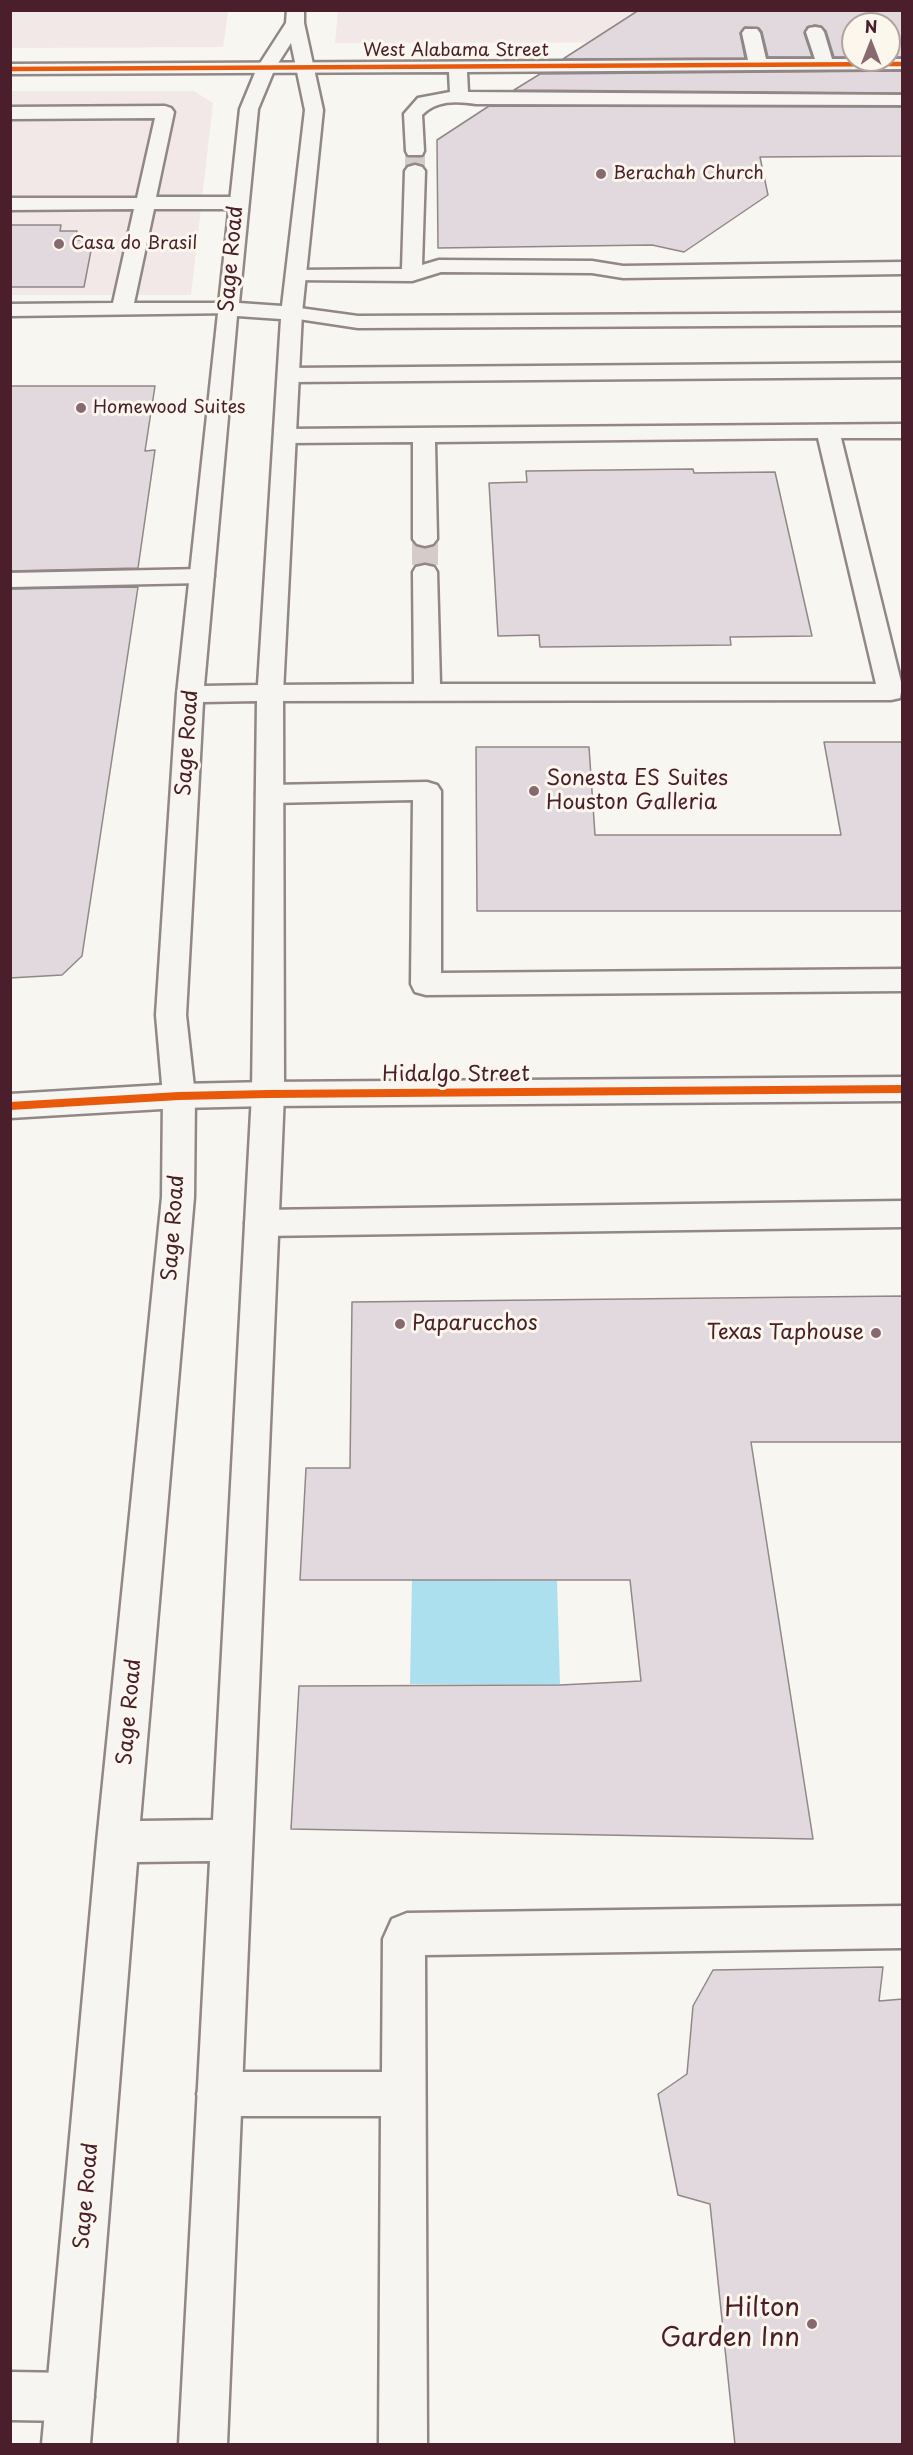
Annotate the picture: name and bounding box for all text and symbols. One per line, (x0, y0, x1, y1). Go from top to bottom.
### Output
north arrow (841, 12, 901, 72)
text: N (865, 14, 877, 38)
street label: West Alabama Street (363, 40, 549, 62)
place label: Berachah Church (613, 163, 764, 185)
marker: Berachah Church (594, 167, 608, 181)
street label: Sage Road (215, 205, 249, 313)
place label: Casa do Brasil (71, 233, 197, 255)
marker: Casa do Brasil (52, 237, 66, 251)
place label: Homewood Suites (93, 397, 245, 419)
marker: Homewood Suites (74, 401, 88, 415)
street label: Sage Road (172, 689, 204, 797)
place label: Sonesta ES Suites Houston Galleria (546, 766, 728, 816)
marker: Sonesta ES Suites Houston Galleria (527, 784, 541, 798)
street label: Hidalgo Street (382, 1062, 530, 1088)
street label: Sage Road (158, 1174, 190, 1282)
place label: Paparucchos (412, 1311, 538, 1337)
marker: Paparucchos (393, 1317, 407, 1331)
place label: Texas Taphouse (707, 1320, 864, 1346)
marker: Texas Taphouse (869, 1326, 883, 1340)
street label: Sage Road (113, 1658, 147, 1766)
street label: Sage Road (70, 2142, 104, 2250)
place label: Hilton Garden Inn (660, 2293, 800, 2354)
marker: Hilton Garden Inn (805, 2317, 819, 2331)

